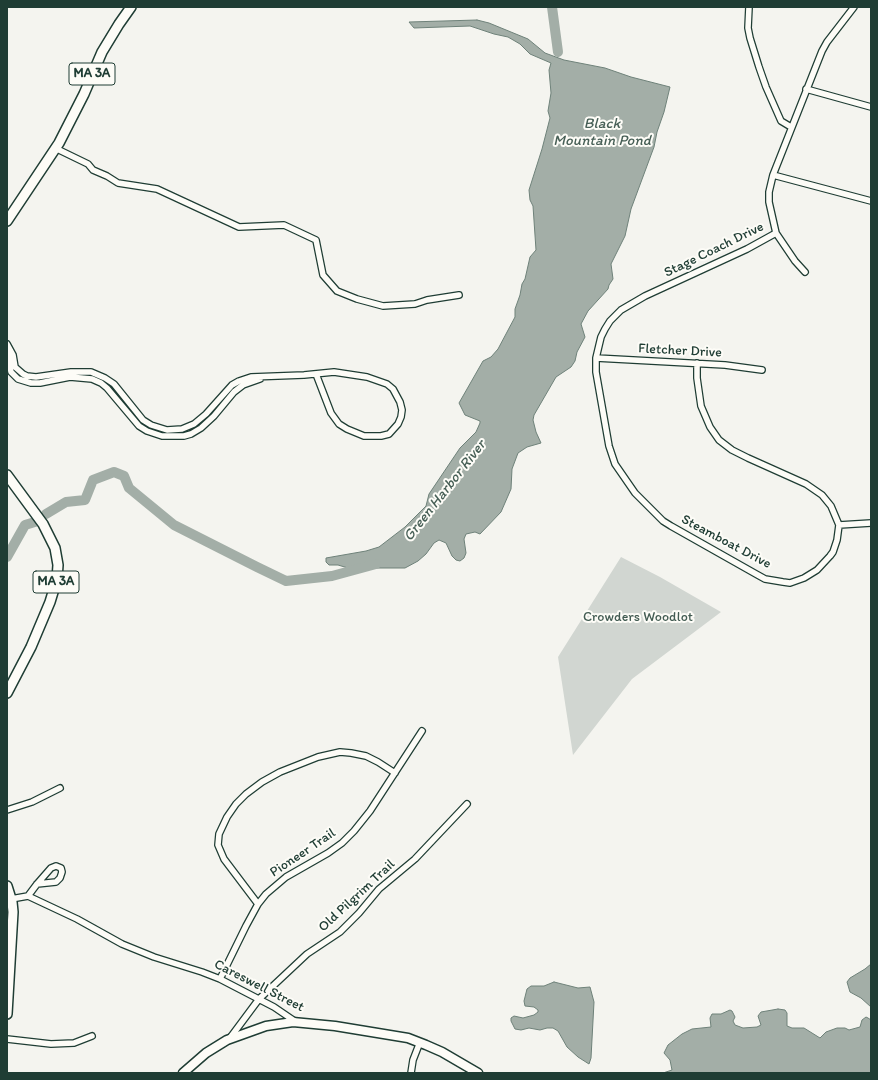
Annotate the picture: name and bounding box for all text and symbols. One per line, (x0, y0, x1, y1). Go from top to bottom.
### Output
road number: MA 3A (69, 63, 115, 85)
water label: Black Mountain Pond (553, 115, 651, 150)
street label: Stage Coach Drive (661, 219, 767, 281)
street label: Fletcher Drive (638, 340, 722, 362)
water label: Green Harbor River (400, 437, 490, 545)
street label: Steamboat Drive (678, 511, 774, 573)
road number: MA 3A (33, 571, 79, 593)
park label: Crowders Woodlot (583, 609, 693, 625)
street label: Pioneer Trail (267, 825, 339, 881)
street label: Old Pilgrim Trail (315, 856, 399, 936)
street label: Careswell Street (211, 956, 307, 1016)

